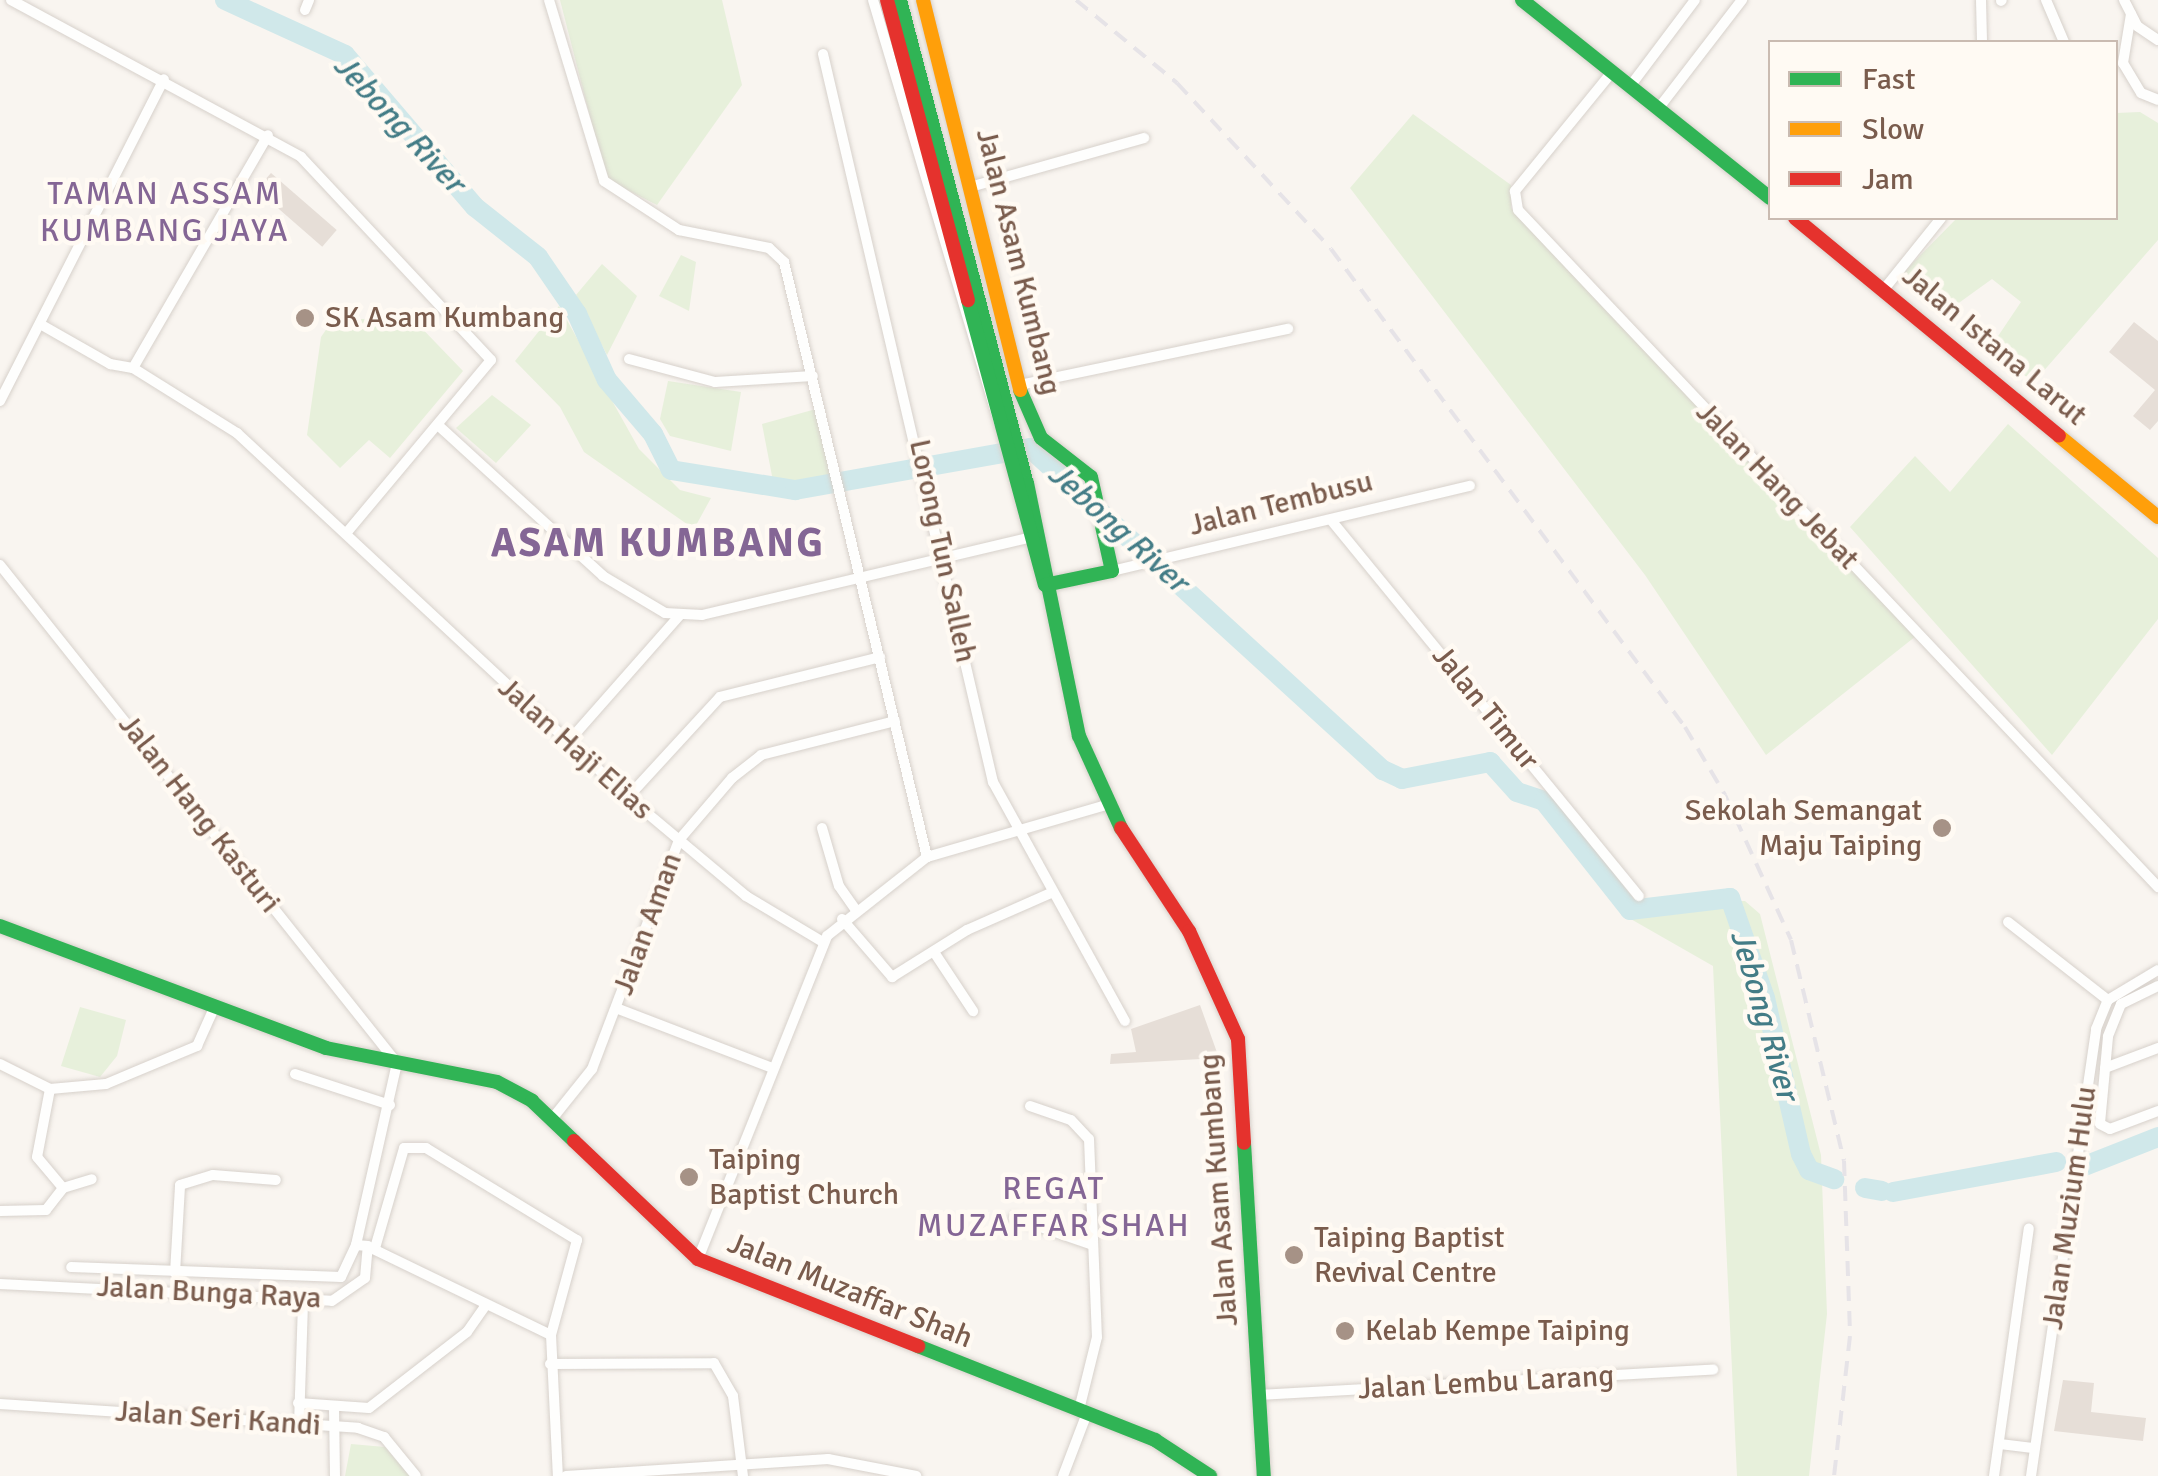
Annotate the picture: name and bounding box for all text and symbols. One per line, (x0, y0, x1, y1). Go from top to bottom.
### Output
legend (1768, 40, 2118, 220)
water label: Jebong River (325, 47, 473, 201)
text: Fast (1862, 61, 1915, 98)
text: Slow (1862, 111, 1924, 148)
street label: Jalan Asam Kumbang (968, 125, 1068, 399)
text: Jam (1862, 161, 1914, 198)
district label: TAMAN ASSAM KUMBANG JAYA (40, 176, 290, 251)
street label: Jalan Istana Larut (1895, 259, 2093, 433)
place label: SK Asam Kumbang (325, 300, 564, 336)
marker: SK Asam Kumbang (294, 307, 316, 329)
street label: Jalan Hang Jebat (1688, 395, 1866, 577)
street label: Lorong Tun Salleh (901, 436, 983, 666)
water label: Jebong River (1040, 455, 1196, 601)
street label: Jalan Tembusu (1186, 464, 1376, 544)
district label: ASAM KUMBANG (491, 519, 825, 567)
street label: Jalan Timur (1424, 639, 1546, 777)
street label: Jalan Haji Elias (490, 670, 660, 828)
street label: Jalan Hang Kasturi (110, 708, 288, 920)
place label: Sekolah Semangat Maju Taiping (1685, 793, 1922, 864)
marker: Sekolah Semangat Maju Taiping (1931, 817, 1953, 839)
street label: Jalan Aman (606, 848, 690, 1000)
water label: Jebong River (1721, 926, 1807, 1104)
street label: Jalan Asam Kumbang (1192, 1053, 1246, 1327)
street label: Jalan Muzium Hulu (2035, 1084, 2105, 1332)
place label: Taiping Baptist Church (709, 1142, 899, 1212)
marker: Taiping Baptist Church (678, 1166, 700, 1188)
district label: REGAT MUZAFFAR SHAH (917, 1171, 1191, 1246)
place label: Taiping Baptist Revival Centre (1314, 1220, 1505, 1290)
street label: Jalan Muzaffar Shah (722, 1225, 978, 1357)
marker: Taiping Baptist Revival Centre (1283, 1244, 1305, 1266)
street label: Jalan Bunga Raya (96, 1269, 322, 1317)
place label: Kelab Kempe Taiping (1365, 1313, 1630, 1349)
marker: Kelab Kempe Taiping (1334, 1320, 1356, 1342)
street label: Jalan Lembu Larang (1357, 1358, 1615, 1408)
street label: Jalan Seri Kandi (114, 1394, 322, 1444)

